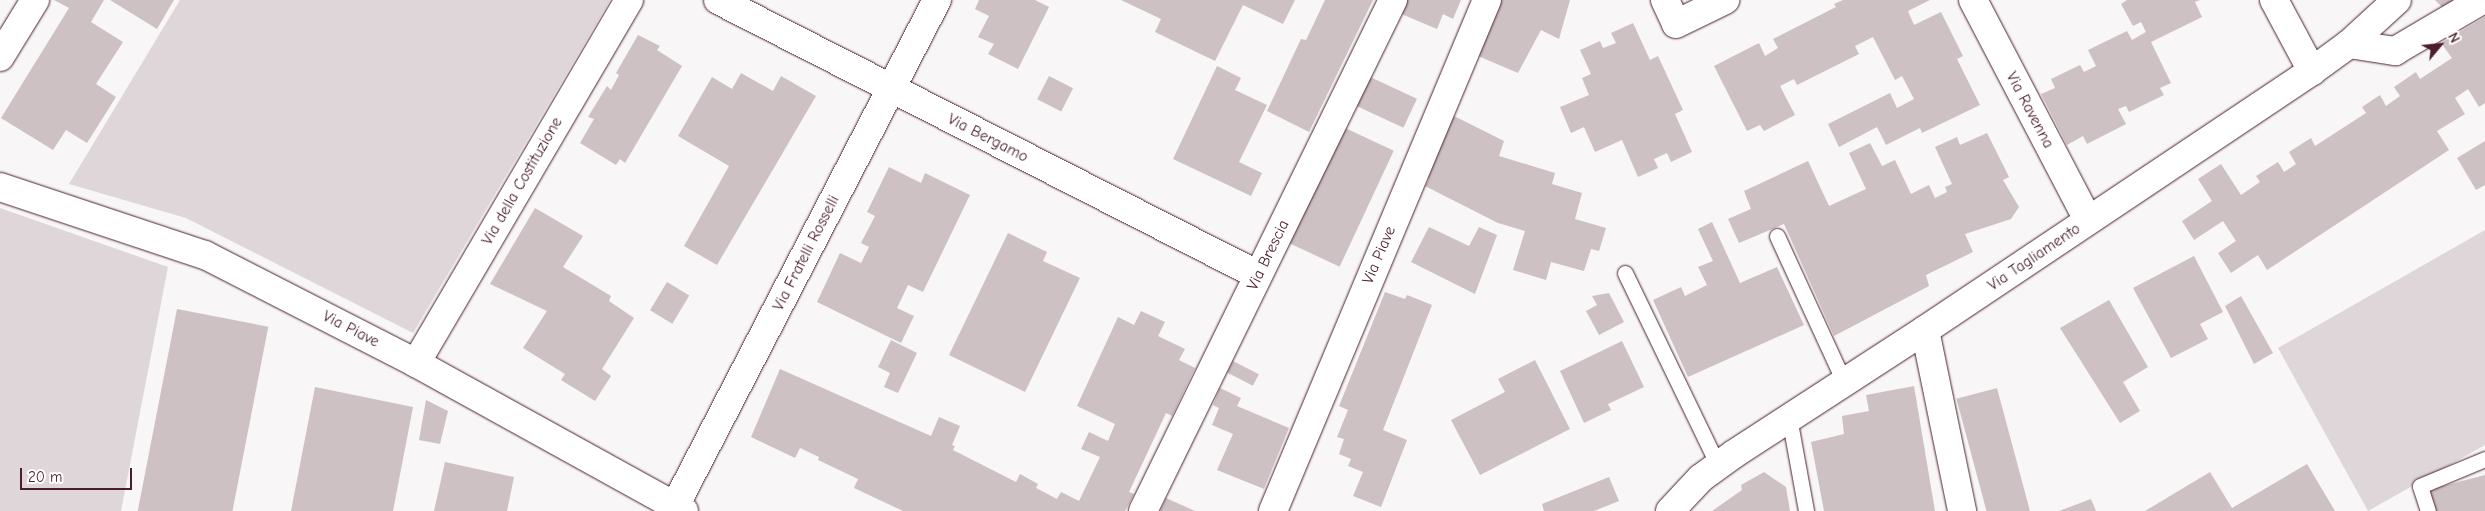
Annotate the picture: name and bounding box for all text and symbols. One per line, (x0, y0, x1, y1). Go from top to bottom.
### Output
north arrow (2415, 20, 2465, 70)
text: N (2444, 30, 2463, 46)
street label: Via Ravenna (2002, 69, 2058, 151)
street label: Via Bergamo (944, 109, 1032, 167)
street label: Via della Costituzione (478, 114, 566, 248)
street label: Via Fratelli Rosselli (769, 192, 843, 314)
street label: Via Brescia (1243, 217, 1293, 293)
street label: Via Tagliamento (1984, 219, 2084, 295)
street label: Via Piave (1358, 223, 1400, 287)
street label: Via Piave (319, 307, 383, 351)
scale bar (22, 458, 135, 490)
text: 20 m (28, 468, 62, 486)

